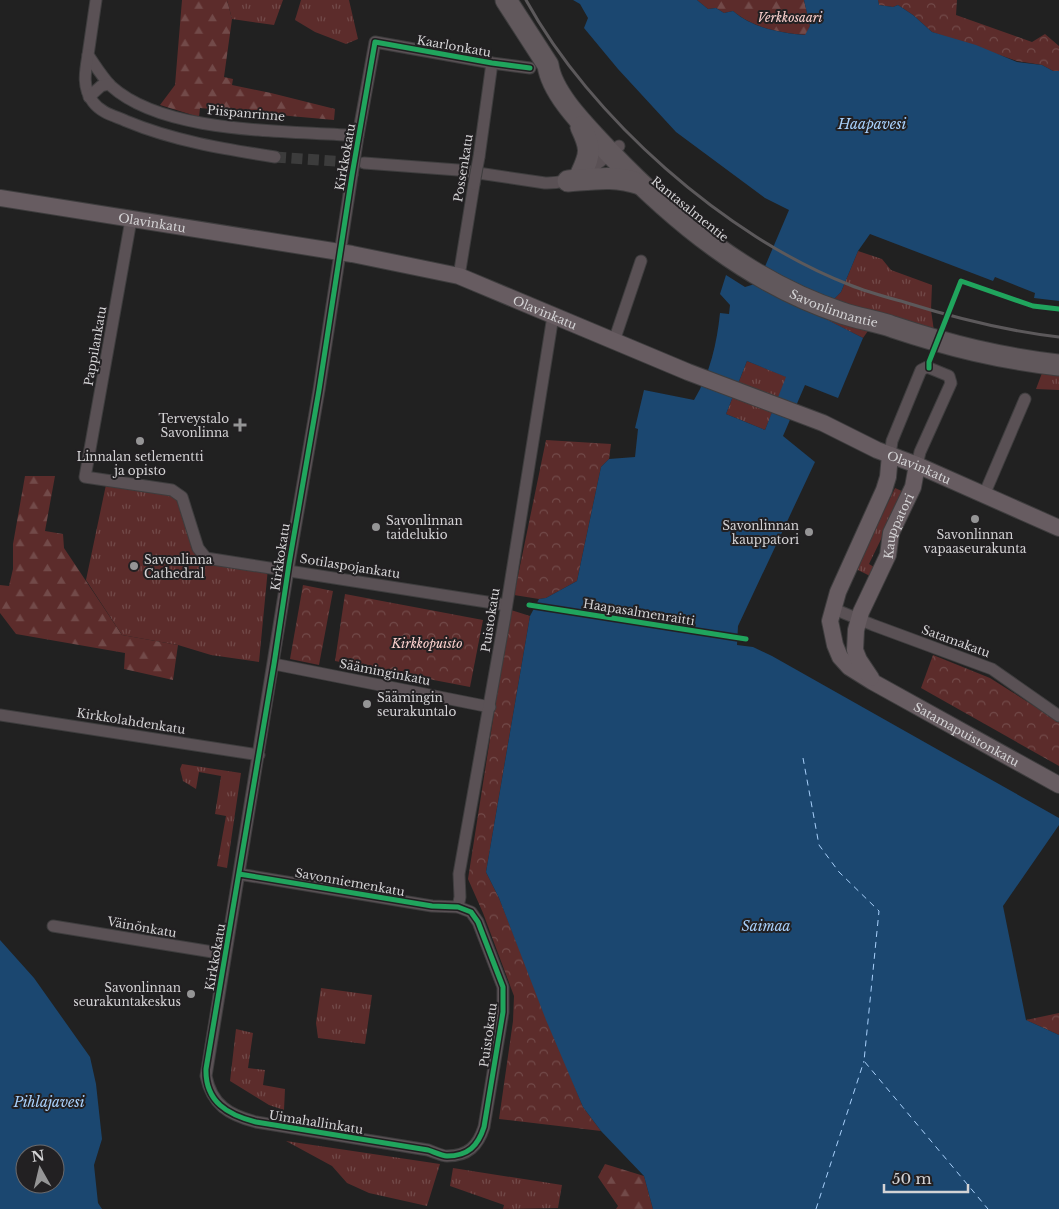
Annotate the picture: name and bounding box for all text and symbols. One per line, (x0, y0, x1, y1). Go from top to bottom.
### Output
park label: Verkkosaari (758, 10, 823, 25)
street label: Kaarlonkatu (416, 32, 492, 60)
street label: Piispanrinne (206, 102, 286, 124)
water label: Haapavesi (837, 115, 906, 133)
street label: Kirkkokatu (332, 122, 358, 192)
street label: Possenkatu (450, 133, 476, 203)
street label: Rantasalmentie (648, 173, 732, 245)
street label: Olavinkatu (117, 209, 187, 235)
street label: Savonlinnantie (787, 285, 880, 330)
street label: Olavinkatu (511, 292, 579, 332)
street label: Pappilankatu (81, 305, 109, 387)
place label: Terveystalo Savonlinna (158, 411, 229, 440)
marker: Terveystalo Savonlinna (233, 418, 247, 432)
marker: Linnalan setlementti ja opisto (134, 435, 146, 447)
street label: Olavinkatu (885, 447, 953, 487)
place label: Linnalan setlementti ja opisto (76, 449, 204, 478)
street label: Kauppatori (880, 491, 916, 560)
place label: Savonlinnan taidelukio (386, 513, 463, 542)
marker: Savonlinnan vapaaseurakunta (969, 513, 981, 525)
place label: Savonlinnan kauppatori (722, 518, 799, 547)
marker: Savonlinnan taidelukio (370, 521, 382, 533)
street label: Kirkkokatu (267, 522, 293, 592)
marker: Savonlinnan kauppatori (803, 526, 815, 538)
place label: Savonlinnan vapaaseurakunta (924, 527, 1027, 556)
street label: Sotilaspojankatu (299, 551, 401, 581)
place label: Savonlinna Cathedral (144, 552, 213, 581)
marker: Savonlinna Cathedral (128, 560, 140, 572)
street label: Puistokatu (478, 587, 502, 653)
street label: Haapasalmenraitti (582, 596, 696, 628)
street label: Satamakatu (920, 622, 992, 660)
park label: Kirkkopuisto (391, 636, 462, 651)
street label: Sääminginkatu (338, 656, 432, 688)
place label: Säämingin seurakuntalo (377, 690, 457, 719)
marker: Säämingin seurakuntalo (361, 698, 373, 710)
street label: Satamapuistonkatu (911, 699, 1022, 769)
street label: Kirkkolahdenkatu (75, 705, 187, 737)
street label: Savonniemenkatu (294, 865, 406, 899)
street label: Väinönkatu (105, 913, 178, 940)
water label: Saimaa (741, 917, 791, 935)
street label: Kirkkokatu (202, 922, 228, 992)
place label: Savonlinnan seurakuntakeskus (73, 980, 181, 1009)
marker: Savonlinnan seurakuntakeskus (185, 988, 197, 1000)
street label: Puistokatu (476, 1002, 500, 1068)
water label: Pihlajavesi (12, 1093, 85, 1111)
street label: Uimahallinkatu (268, 1107, 364, 1137)
north arrow (15, 1144, 65, 1194)
text: N (30, 1146, 46, 1166)
scale bar (884, 1162, 968, 1194)
text: 50 m (892, 1169, 932, 1188)

